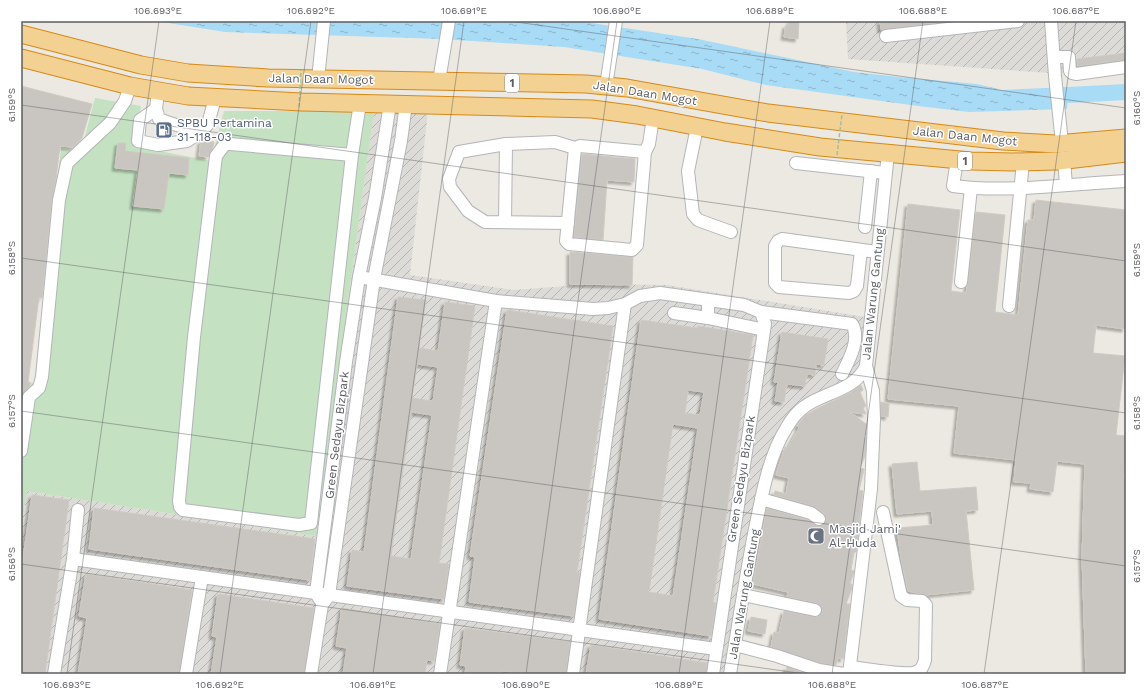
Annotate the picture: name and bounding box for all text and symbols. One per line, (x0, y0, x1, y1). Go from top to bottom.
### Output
text: 106.693°E (134, 5, 182, 16)
text: 106.692°E (287, 5, 335, 16)
text: 106.691°E (441, 5, 487, 16)
text: 106.690°E (593, 5, 641, 16)
text: 106.689°E (746, 5, 794, 16)
text: 106.688°E (899, 5, 947, 16)
text: 106.687°E (1052, 5, 1100, 16)
street label: Jalan Daan Mogot (268, 71, 374, 87)
road number: 1 (505, 74, 519, 92)
street label: Jalan Daan Mogot (592, 78, 698, 108)
text: 6.159°S (6, 88, 17, 122)
text: 6.160°S (1131, 91, 1142, 125)
place label: SPBU Pertamina 31-118-03 (177, 116, 272, 144)
fuel station icon: SPBU Pertamina 31-118-03 (154, 120, 174, 140)
street label: Jalan Daan Mogot (912, 124, 1018, 148)
road number: 1 (958, 152, 972, 170)
street label: Jalan Warung Gantung (859, 227, 887, 360)
text: 6.158°S (6, 241, 17, 275)
text: 6.159°S (1131, 243, 1142, 277)
street label: Green Sedayu Bizpark (322, 370, 352, 500)
text: 6.157°S (6, 394, 17, 428)
text: 6.158°S (1131, 396, 1142, 430)
street label: Green Sedayu Bizpark (724, 414, 758, 544)
place label: Masjid Jami' Al-Huda (829, 522, 901, 550)
mosque icon: Masjid Jami' Al-Huda (806, 526, 826, 546)
street label: Jalan Warung Gantung (726, 527, 762, 660)
text: 6.156°S (6, 547, 17, 581)
text: 6.157°S (1131, 549, 1142, 583)
text: 106.693°E (43, 679, 91, 690)
text: 106.692°E (196, 679, 244, 690)
text: 106.691°E (350, 679, 396, 690)
text: 106.690°E (502, 679, 550, 690)
text: 106.689°E (655, 679, 703, 690)
text: 106.688°E (808, 679, 856, 690)
text: 106.687°E (961, 679, 1009, 690)

